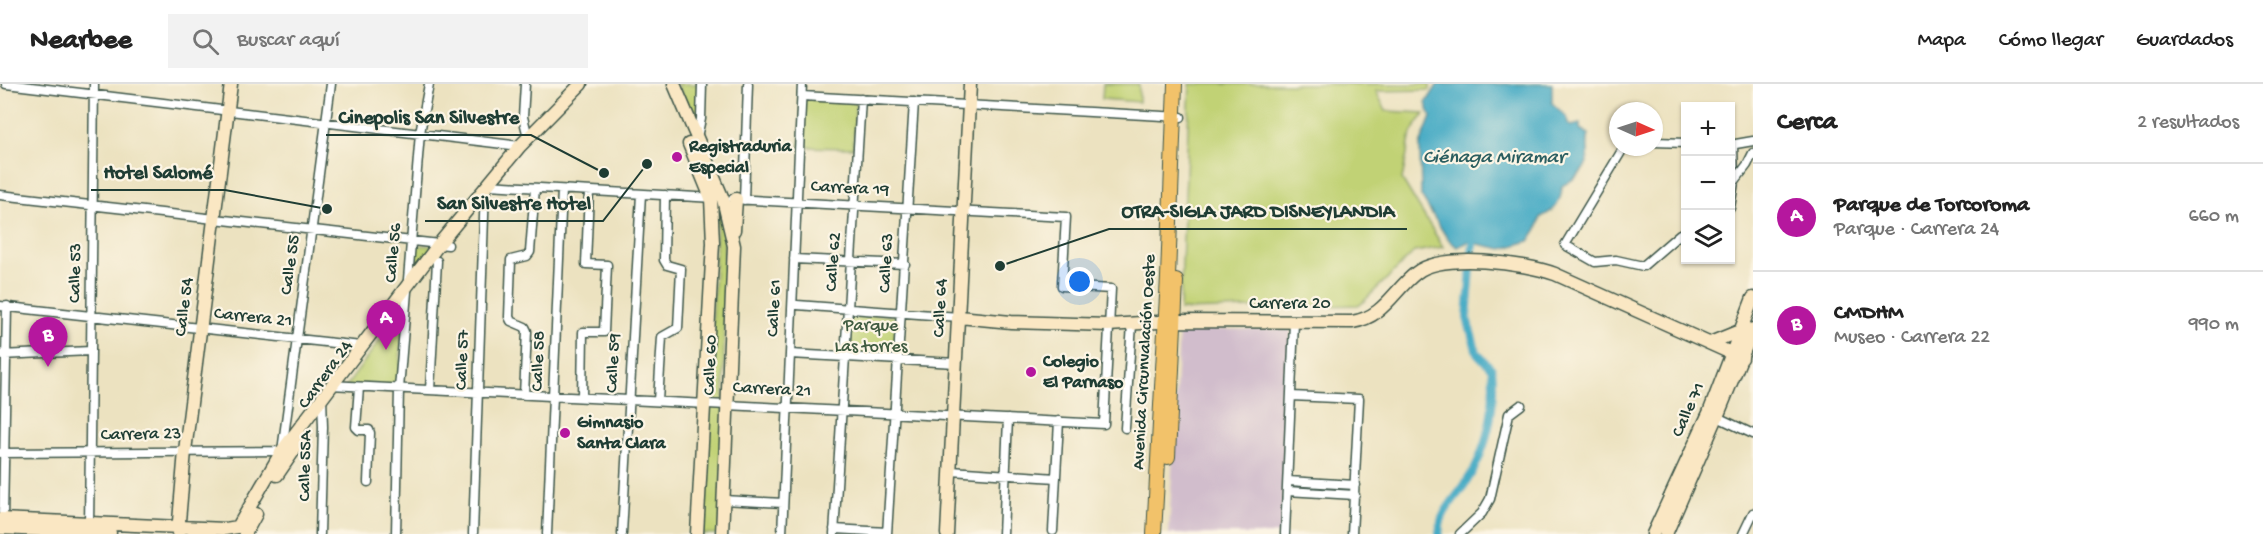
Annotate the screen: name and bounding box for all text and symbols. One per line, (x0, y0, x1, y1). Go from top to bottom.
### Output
search box (168, 14, 588, 68)
text: Nearbee (30, 25, 132, 58)
icon: search (189, 25, 222, 58)
text: Buscar aquí (237, 28, 340, 54)
text: Mapa (1917, 29, 1966, 54)
text: Cómo llegar (1999, 29, 2103, 54)
text: Guardados (2136, 29, 2233, 54)
callout: Cinepolis San Silvestre (326, 97, 531, 135)
north arrow (1609, 102, 1663, 156)
map controls (1681, 102, 1735, 264)
button: + (1681, 102, 1735, 156)
text: Cinepolis San Silvestre (338, 108, 520, 131)
text: Cerca (1777, 108, 1837, 139)
text: 2 resultados (2137, 112, 2239, 135)
place label: Registraduria Especial (688, 137, 792, 179)
water label: Ciénaga Miramar (1423, 147, 1569, 170)
marker: Registraduria Especial (670, 150, 684, 164)
callout: Hotel Salomé (91, 152, 225, 190)
button: − (1681, 156, 1735, 210)
text: Hotel Salomé (103, 163, 213, 186)
street label: Carrera 19 (810, 176, 890, 202)
callout: San Silvestre Hotel (425, 183, 603, 221)
callout: OTRA-SIGLA JARD DISNEYLANDIA (1109, 191, 1407, 229)
text: Parque de Torcoroma (1834, 193, 2029, 219)
text: San Silvestre Hotel (437, 194, 592, 217)
text: OTRA-SIGLA JARD DISNEYLANDIA (1121, 202, 1397, 225)
text: A (1791, 206, 1802, 229)
text: 660 m (2188, 206, 2239, 229)
button: layers (1681, 210, 1735, 264)
text: Parque · Carrera 24 (1834, 219, 1999, 242)
street label: Calle 56 (381, 221, 407, 284)
street label: Calle 62 (821, 232, 847, 292)
street label: Calle 63 (875, 233, 899, 293)
street label: Calle 55 (276, 234, 306, 296)
street label: Calle 53 (65, 243, 87, 303)
street label: Avenida Circunvalación Oeste (1129, 253, 1161, 470)
your location (1065, 267, 1094, 296)
street label: Calle 54 (171, 276, 199, 338)
street label: Calle 64 (929, 278, 953, 338)
street label: Calle 61 (763, 279, 787, 337)
street label: Carrera 20 (1249, 294, 1331, 315)
pin: A (366, 300, 406, 350)
text: CMDHM (1834, 301, 1903, 327)
street label: Carrera 21 (213, 303, 293, 333)
text: B (1791, 314, 1802, 337)
text: 990 m (2189, 314, 2239, 337)
park label: Parque Las torres (835, 316, 909, 358)
pin: B (28, 318, 68, 367)
text: Museo · Carrera 22 (1834, 327, 1990, 350)
street label: Calle 57 (451, 329, 475, 390)
street label: Calle 58 (527, 330, 551, 392)
street label: Calle 59 (602, 333, 626, 393)
street label: Calle 60 (699, 334, 723, 396)
street label: Carrera 24 (294, 336, 358, 413)
place label: Colegio El Parnaso (1042, 352, 1124, 394)
marker: Colegio El Parnaso (1024, 365, 1038, 379)
street label: Carrera 21 (732, 377, 812, 403)
street label: Calle 71 (1668, 379, 1710, 441)
place label: Gimnasio Santa Clara (577, 413, 667, 455)
street label: Carrera 23 (101, 424, 181, 446)
marker: Gimnasio Santa Clara (558, 426, 572, 440)
street label: Calle 55A (295, 429, 317, 502)

